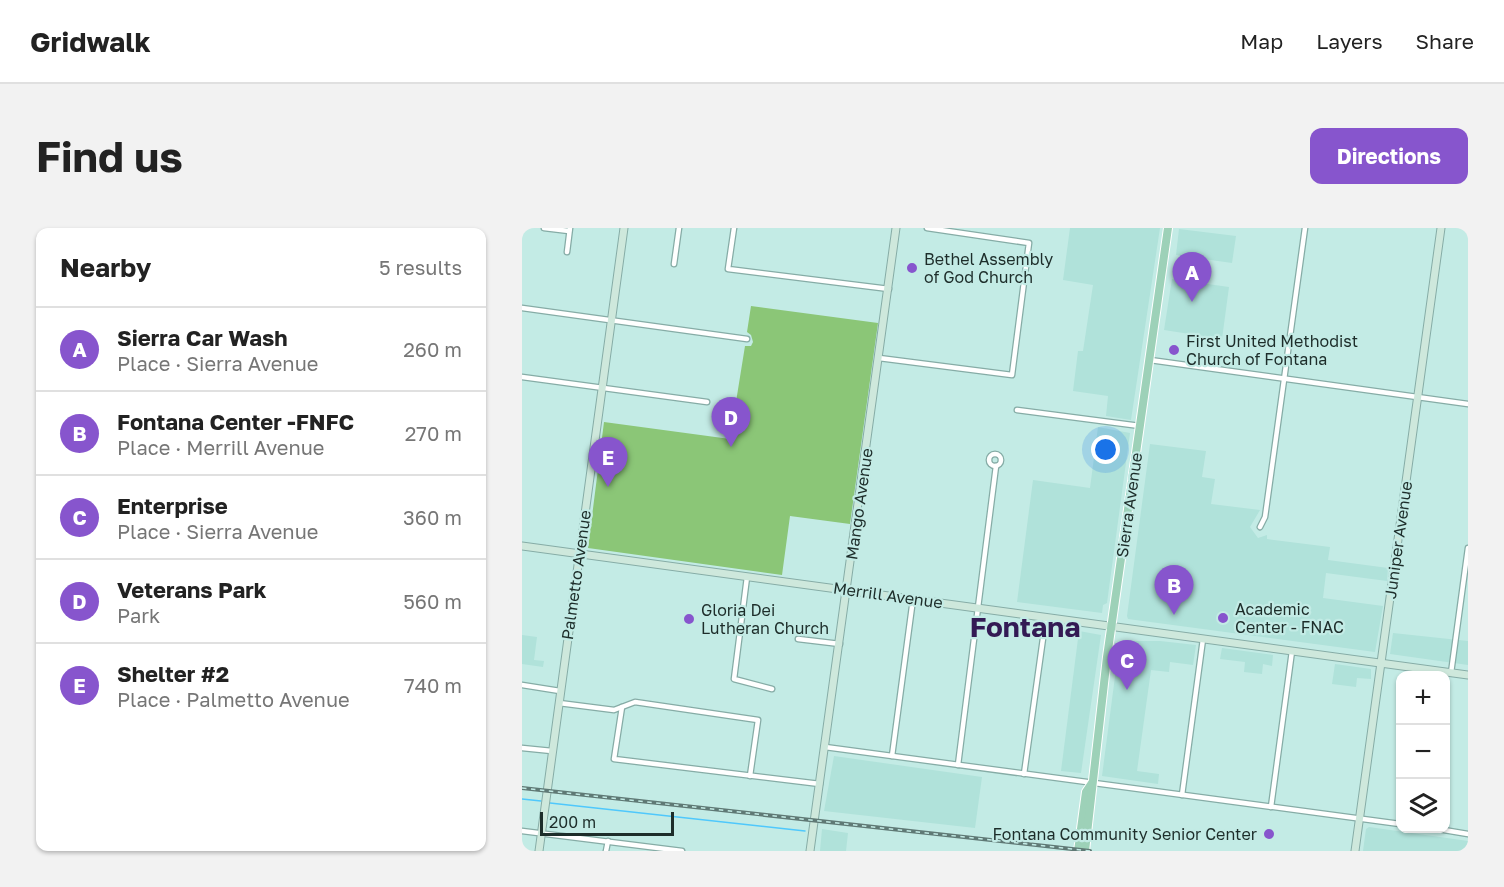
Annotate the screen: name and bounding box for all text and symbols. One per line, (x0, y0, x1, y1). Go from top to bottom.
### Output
text: Gridwalk (30, 25, 151, 58)
text: Map (1240, 28, 1283, 54)
text: Layers (1316, 28, 1383, 54)
text: Share (1416, 28, 1474, 54)
button: Directions (1310, 128, 1468, 184)
text: Find us (36, 131, 183, 181)
place label: Bethel Assembly of God Church (924, 249, 1053, 287)
text: Nearby (60, 252, 151, 283)
pin: A (1172, 253, 1212, 302)
text: 5 results (379, 255, 462, 279)
marker: Bethel Assembly of God Church (905, 261, 919, 275)
text: Sierra Car Wash (117, 324, 288, 351)
place label: First United Methodist Church of Fontana (1186, 331, 1358, 369)
text: A (72, 337, 87, 361)
text: 260 m (403, 337, 462, 361)
marker: First United Methodist Church of Fontana (1167, 343, 1181, 357)
text: Place · Sierra Avenue (117, 351, 318, 375)
pin: D (712, 398, 750, 447)
text: Fontana Center -FNFC (117, 408, 354, 435)
text: B (72, 421, 87, 445)
text: 270 m (405, 421, 462, 445)
text: Place · Merrill Avenue (117, 435, 324, 459)
your location (1091, 435, 1120, 464)
pin: E (588, 438, 628, 487)
street label: Mango Avenue (841, 447, 877, 561)
street label: Sierra Avenue (1112, 451, 1146, 559)
street label: Juniper Avenue (1380, 480, 1416, 600)
text: Enterprise (117, 492, 228, 519)
text: C (72, 505, 87, 529)
text: 360 m (403, 505, 462, 529)
street label: Palmetto Avenue (557, 509, 595, 641)
text: Place · Sierra Avenue (117, 519, 318, 543)
pin: B (1154, 566, 1194, 615)
text: Veterans Park (117, 576, 267, 603)
street label: Merrill Avenue (832, 577, 944, 613)
text: D (72, 589, 87, 613)
text: 560 m (403, 589, 462, 613)
place label: Academic Center - FNAC (1235, 599, 1344, 637)
place label: Gloria Dei Lutheran Church (701, 600, 829, 638)
text: Park (117, 603, 160, 627)
district label: Fontana (970, 610, 1080, 643)
marker: Academic Center - FNAC (1216, 611, 1230, 625)
marker: Gloria Dei Lutheran Church (682, 612, 696, 626)
pin: C (1108, 640, 1146, 690)
text: Shelter #2 (117, 660, 229, 687)
map controls (1396, 671, 1450, 833)
button: + (1396, 671, 1450, 725)
text: E (73, 673, 86, 697)
text: 740 m (404, 673, 462, 697)
text: Place · Palmetto Avenue (117, 687, 350, 711)
button: − (1396, 725, 1450, 779)
button: layers (1396, 779, 1450, 833)
scale bar (540, 809, 674, 836)
text: 200 m (549, 812, 596, 832)
place label: Fontana Community Senior Center (993, 824, 1257, 844)
marker: Fontana Community Senior Center (1262, 827, 1276, 841)

